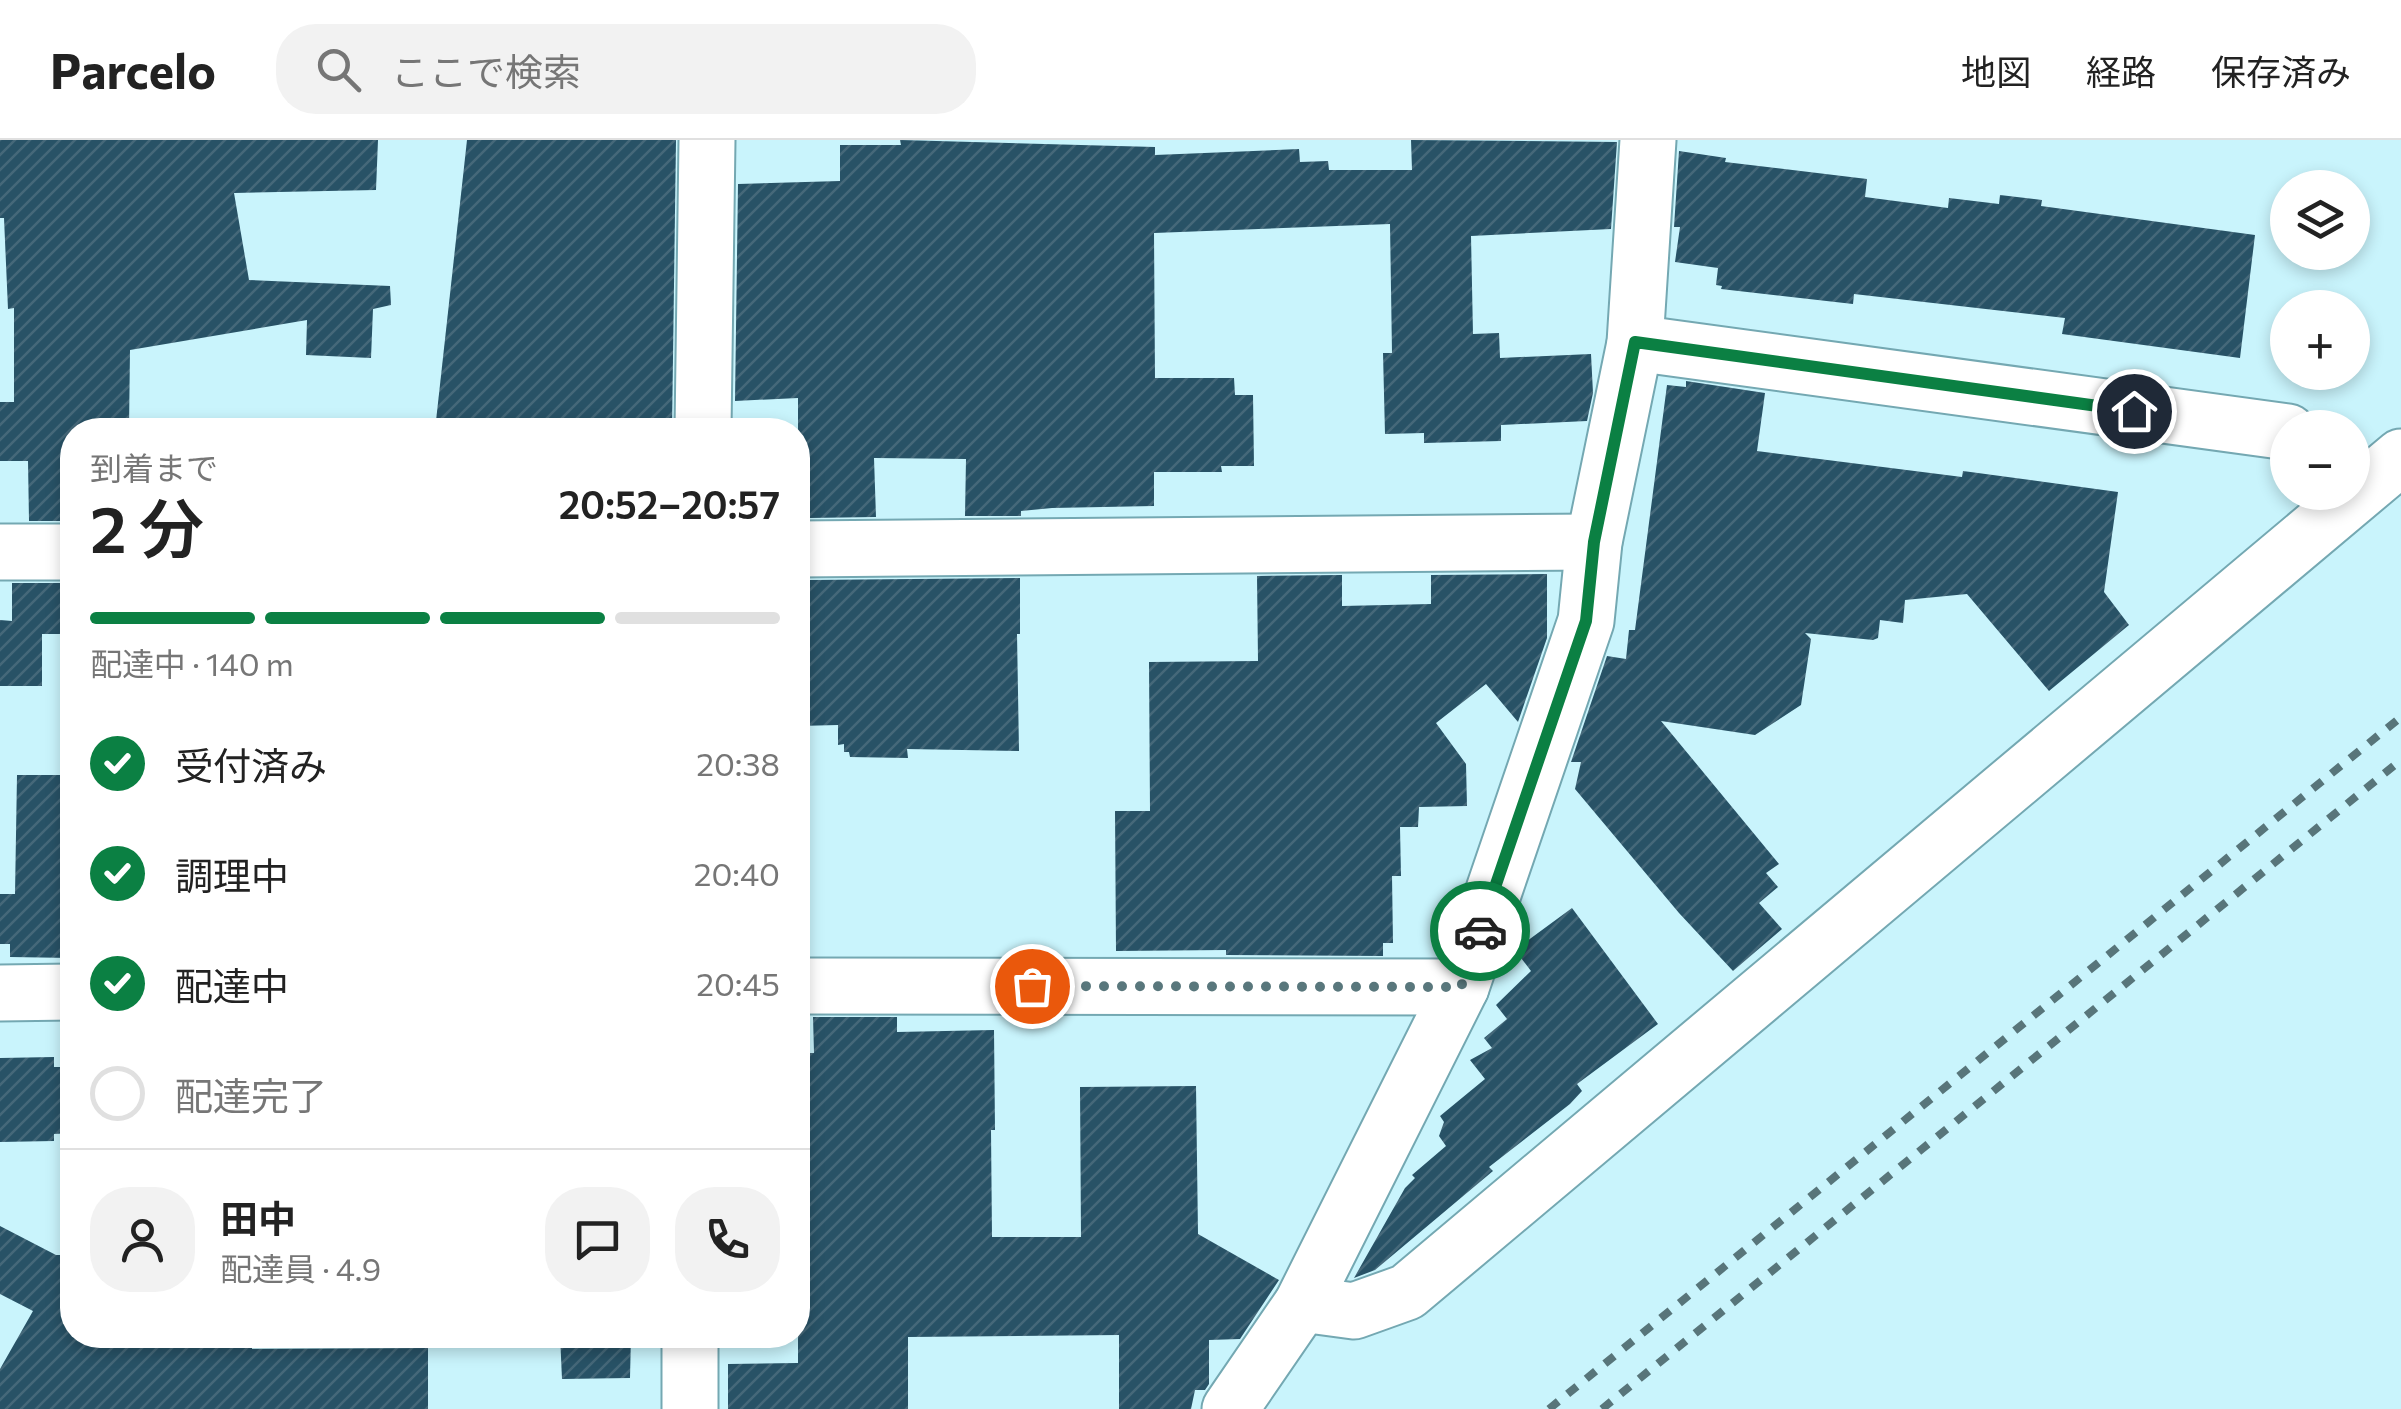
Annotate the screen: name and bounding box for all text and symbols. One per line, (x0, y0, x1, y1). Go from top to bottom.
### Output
search box (276, 24, 976, 114)
text: Parcelo (50, 40, 216, 99)
icon: search (311, 42, 366, 97)
text: ここで検索 (391, 47, 581, 94)
text: 地図 (1961, 49, 2031, 92)
text: 経路 (2086, 49, 2156, 92)
text: 保存済み (2211, 49, 2351, 92)
map controls (2270, 170, 2370, 510)
button: layers (2270, 170, 2370, 270)
button: + (2270, 290, 2370, 390)
pin (2092, 369, 2177, 454)
icon: home (2107, 384, 2162, 439)
button: − (2270, 410, 2370, 510)
text: 到着まで (90, 447, 218, 487)
text: 20:52–20:57 (559, 480, 780, 527)
text: 2 分 (90, 487, 204, 566)
text: 配達中 · 140 m (90, 643, 294, 683)
icon: check (90, 736, 145, 791)
text: 受付済み (175, 741, 327, 788)
text: 20:38 (696, 743, 780, 783)
icon: check (90, 846, 145, 901)
text: 調理中 (175, 851, 289, 898)
text: 20:40 (694, 853, 780, 893)
courier (1430, 881, 1530, 981)
icon: car (1453, 904, 1508, 959)
pin (990, 944, 1075, 1029)
icon: check (90, 956, 145, 1011)
icon: bag (1005, 959, 1060, 1014)
text: 配達中 (175, 961, 289, 1008)
text: 20:45 (696, 963, 780, 1003)
text: 配達完了 (175, 1071, 327, 1118)
button: person (90, 1187, 195, 1292)
button: chat (545, 1187, 650, 1292)
button: phone (675, 1187, 780, 1292)
text: 田中 (220, 1194, 296, 1241)
text: 配達員 · 4.9 (220, 1248, 381, 1288)

